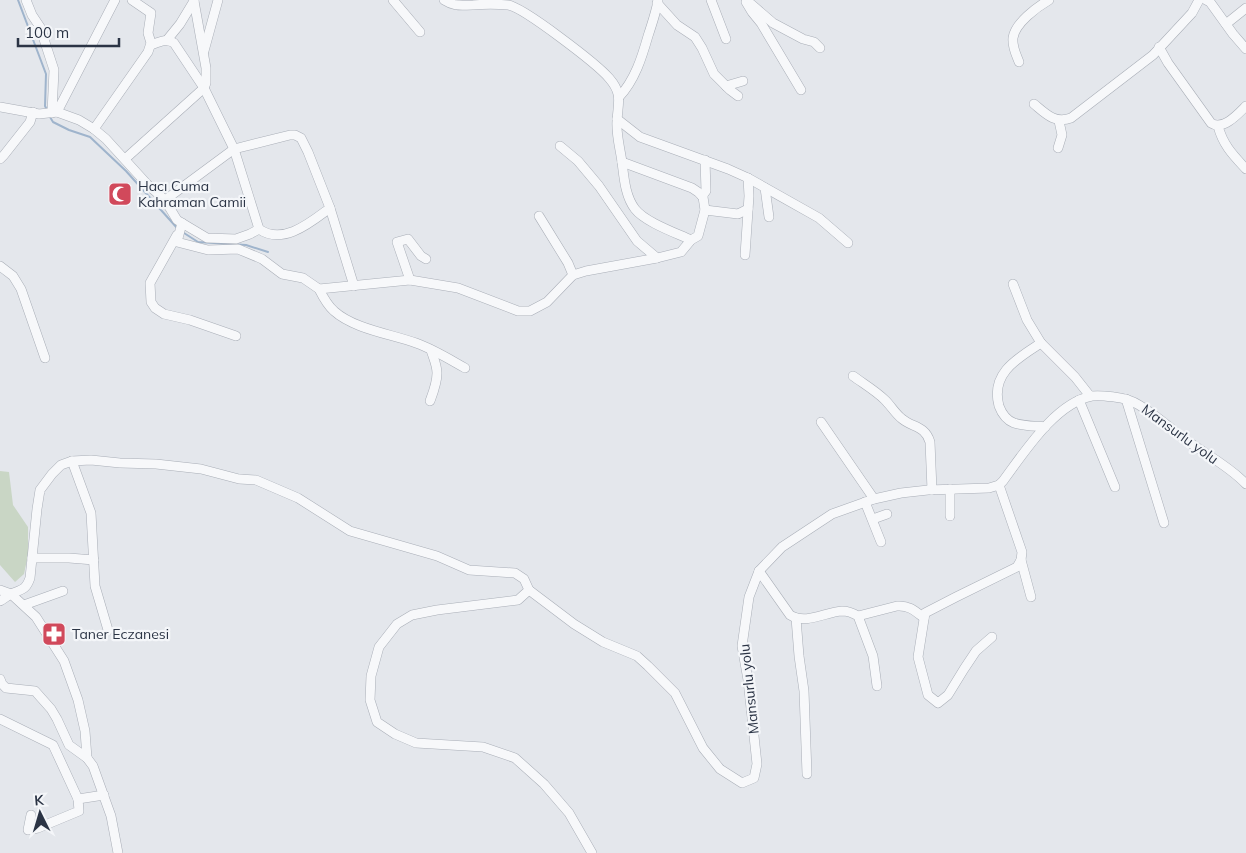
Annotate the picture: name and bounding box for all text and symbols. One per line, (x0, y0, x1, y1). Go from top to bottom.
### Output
scale bar (18, 15, 119, 47)
text: 100 m (25, 23, 69, 42)
place label: Hacı Cuma Kahraman Camii (138, 177, 246, 211)
mosque icon: Hacı Cuma Kahraman Camii (107, 181, 133, 207)
street label: Mansurlu yolu (1138, 400, 1222, 468)
pharmacy icon: Taner Eczanesi (41, 621, 67, 647)
place label: Taner Eczanesi (72, 625, 169, 643)
street label: Mansurlu yolu (735, 643, 763, 735)
north arrow (15, 788, 65, 838)
text: K (33, 791, 45, 809)

